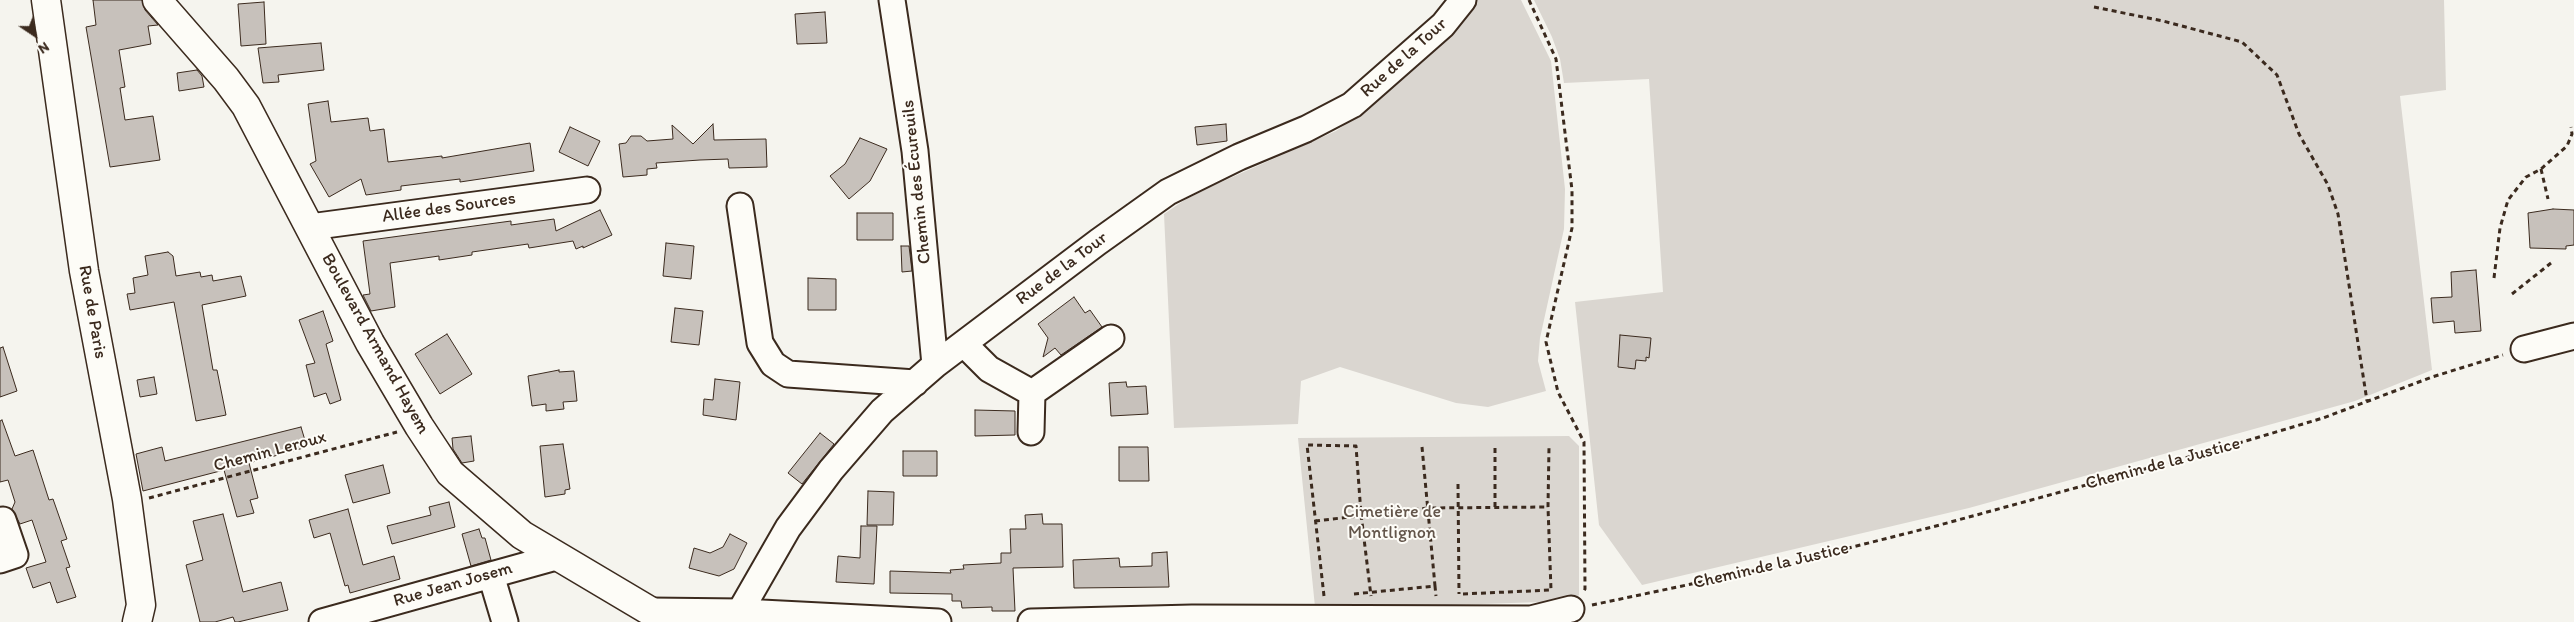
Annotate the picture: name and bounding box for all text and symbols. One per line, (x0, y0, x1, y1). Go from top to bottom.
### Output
north arrow (10, 10, 60, 60)
street label: Rue de la Tour (1356, 14, 1452, 102)
text: N (35, 38, 52, 58)
street label: Chemin des Écureuils (898, 99, 936, 265)
street label: Allée des Sources (381, 188, 517, 228)
street label: Rue de la Tour (1012, 228, 1112, 310)
street label: Boulevard Armand Hayem (316, 250, 434, 438)
street label: Rue de Paris (73, 263, 111, 361)
street label: Chemin Leroux (211, 427, 329, 477)
street label: Chemin de la Justice (2083, 433, 2243, 495)
park label: Cimetière de Montlignon (1343, 501, 1441, 544)
street label: Chemin de la Justice (1691, 538, 1851, 594)
street label: Rue Jean Josem (391, 558, 515, 612)

